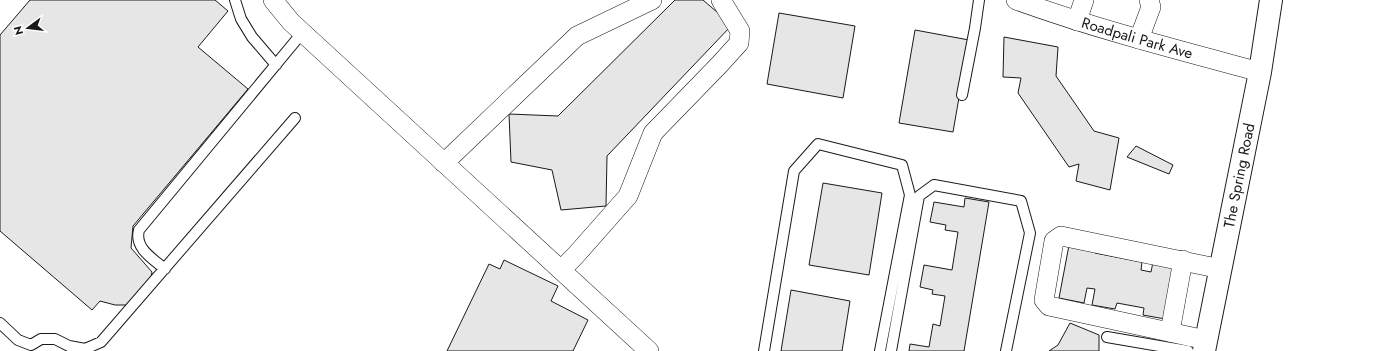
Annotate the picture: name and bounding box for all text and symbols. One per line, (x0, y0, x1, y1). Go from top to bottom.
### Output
north arrow (8, 8, 48, 48)
street label: Roadpali Park Ave (1079, 12, 1195, 65)
text: N (9, 24, 27, 37)
street label: The Spring Road (1218, 121, 1260, 230)

